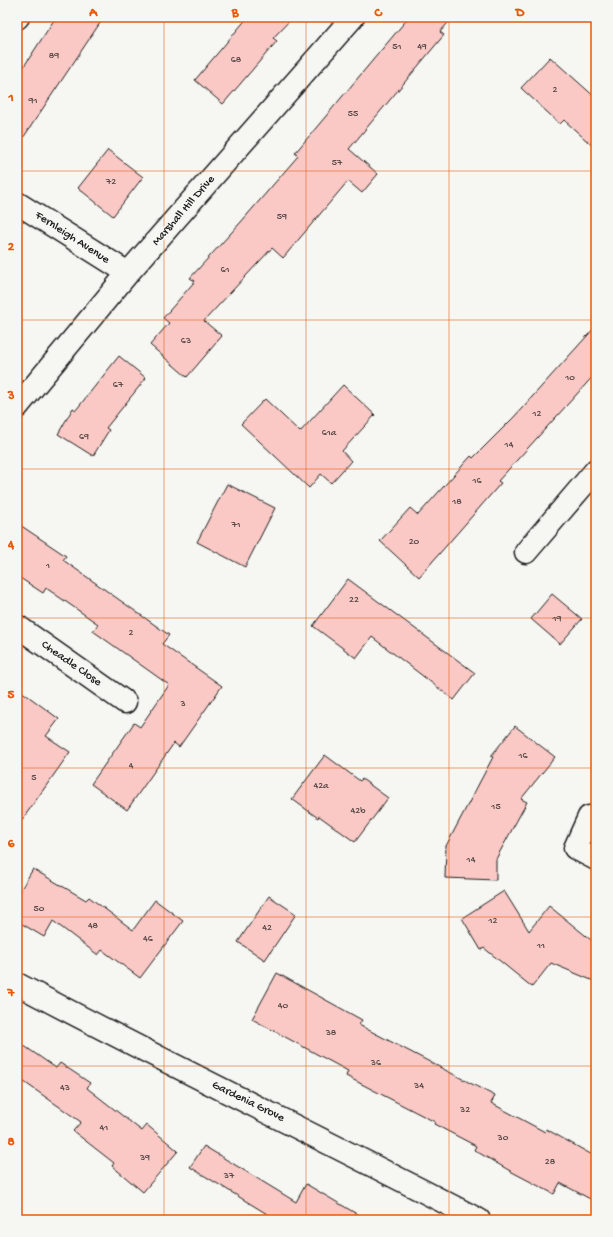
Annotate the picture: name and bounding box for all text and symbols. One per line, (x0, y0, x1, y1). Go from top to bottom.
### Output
text: A (88, 6, 98, 21)
text: B (231, 6, 240, 21)
text: C (373, 6, 383, 21)
text: D (515, 6, 525, 21)
house number: 51 (392, 41, 402, 53)
house number: 49 (417, 41, 427, 53)
house number: 89 (49, 50, 59, 62)
house number: 68 (231, 54, 242, 66)
house number: 2 (553, 84, 558, 96)
text: 1 (7, 91, 14, 106)
house number: 91 (27, 95, 38, 107)
house number: 55 (348, 108, 358, 120)
house number: 57 (332, 157, 343, 169)
street label: Marshall Hill Drive (150, 172, 219, 249)
house number: 72 (105, 176, 116, 188)
street label: Fernleigh Avenue (31, 208, 113, 268)
house number: 59 (277, 211, 287, 223)
text: 2 (8, 240, 15, 255)
house number: 61 (220, 264, 230, 276)
house number: 63 (181, 335, 191, 347)
house number: 10 (564, 372, 575, 384)
house number: 67 (113, 379, 124, 391)
text: 3 (7, 389, 15, 404)
house number: 12 (532, 408, 542, 420)
house number: 61a (322, 427, 337, 439)
house number: 69 (79, 431, 89, 443)
house number: 14 (504, 439, 514, 451)
house number: 16 (471, 475, 482, 487)
house number: 18 (451, 496, 462, 508)
house number: 71 (230, 519, 241, 531)
house number: 20 (409, 536, 420, 548)
text: 4 (7, 538, 15, 553)
house number: 1 (45, 560, 50, 572)
house number: 22 (349, 594, 359, 606)
house number: 19 (551, 613, 562, 625)
house number: 2 (129, 627, 134, 639)
street label: Cheadle Close (38, 638, 105, 690)
text: 5 (8, 688, 15, 703)
house number: 3 (179, 698, 186, 710)
house number: 16 (517, 750, 528, 762)
house number: 4 (129, 760, 134, 772)
house number: 5 (31, 772, 37, 784)
house number: 42a (313, 780, 329, 792)
house number: 15 (490, 801, 501, 813)
house number: 42b (351, 805, 366, 817)
text: 6 (8, 837, 15, 852)
house number: 14 (466, 854, 476, 866)
house number: 50 (34, 903, 45, 915)
house number: 12 (488, 915, 498, 927)
house number: 48 (88, 920, 99, 932)
house number: 42 (262, 922, 272, 934)
house number: 46 (143, 933, 154, 945)
house number: 11 (536, 940, 545, 952)
text: 7 (7, 986, 16, 1001)
house number: 40 (278, 1000, 289, 1012)
house number: 38 (325, 1027, 337, 1039)
house number: 36 (370, 1057, 382, 1069)
street label: Gardenia Grove (209, 1078, 287, 1126)
house number: 34 (413, 1080, 424, 1092)
house number: 43 (60, 1082, 70, 1094)
house number: 32 (459, 1104, 470, 1116)
house number: 41 (100, 1122, 108, 1134)
house number: 30 (497, 1132, 509, 1144)
text: 8 (7, 1135, 15, 1150)
house number: 39 (139, 1152, 150, 1164)
house number: 28 (545, 1156, 556, 1168)
house number: 37 (223, 1170, 235, 1182)

